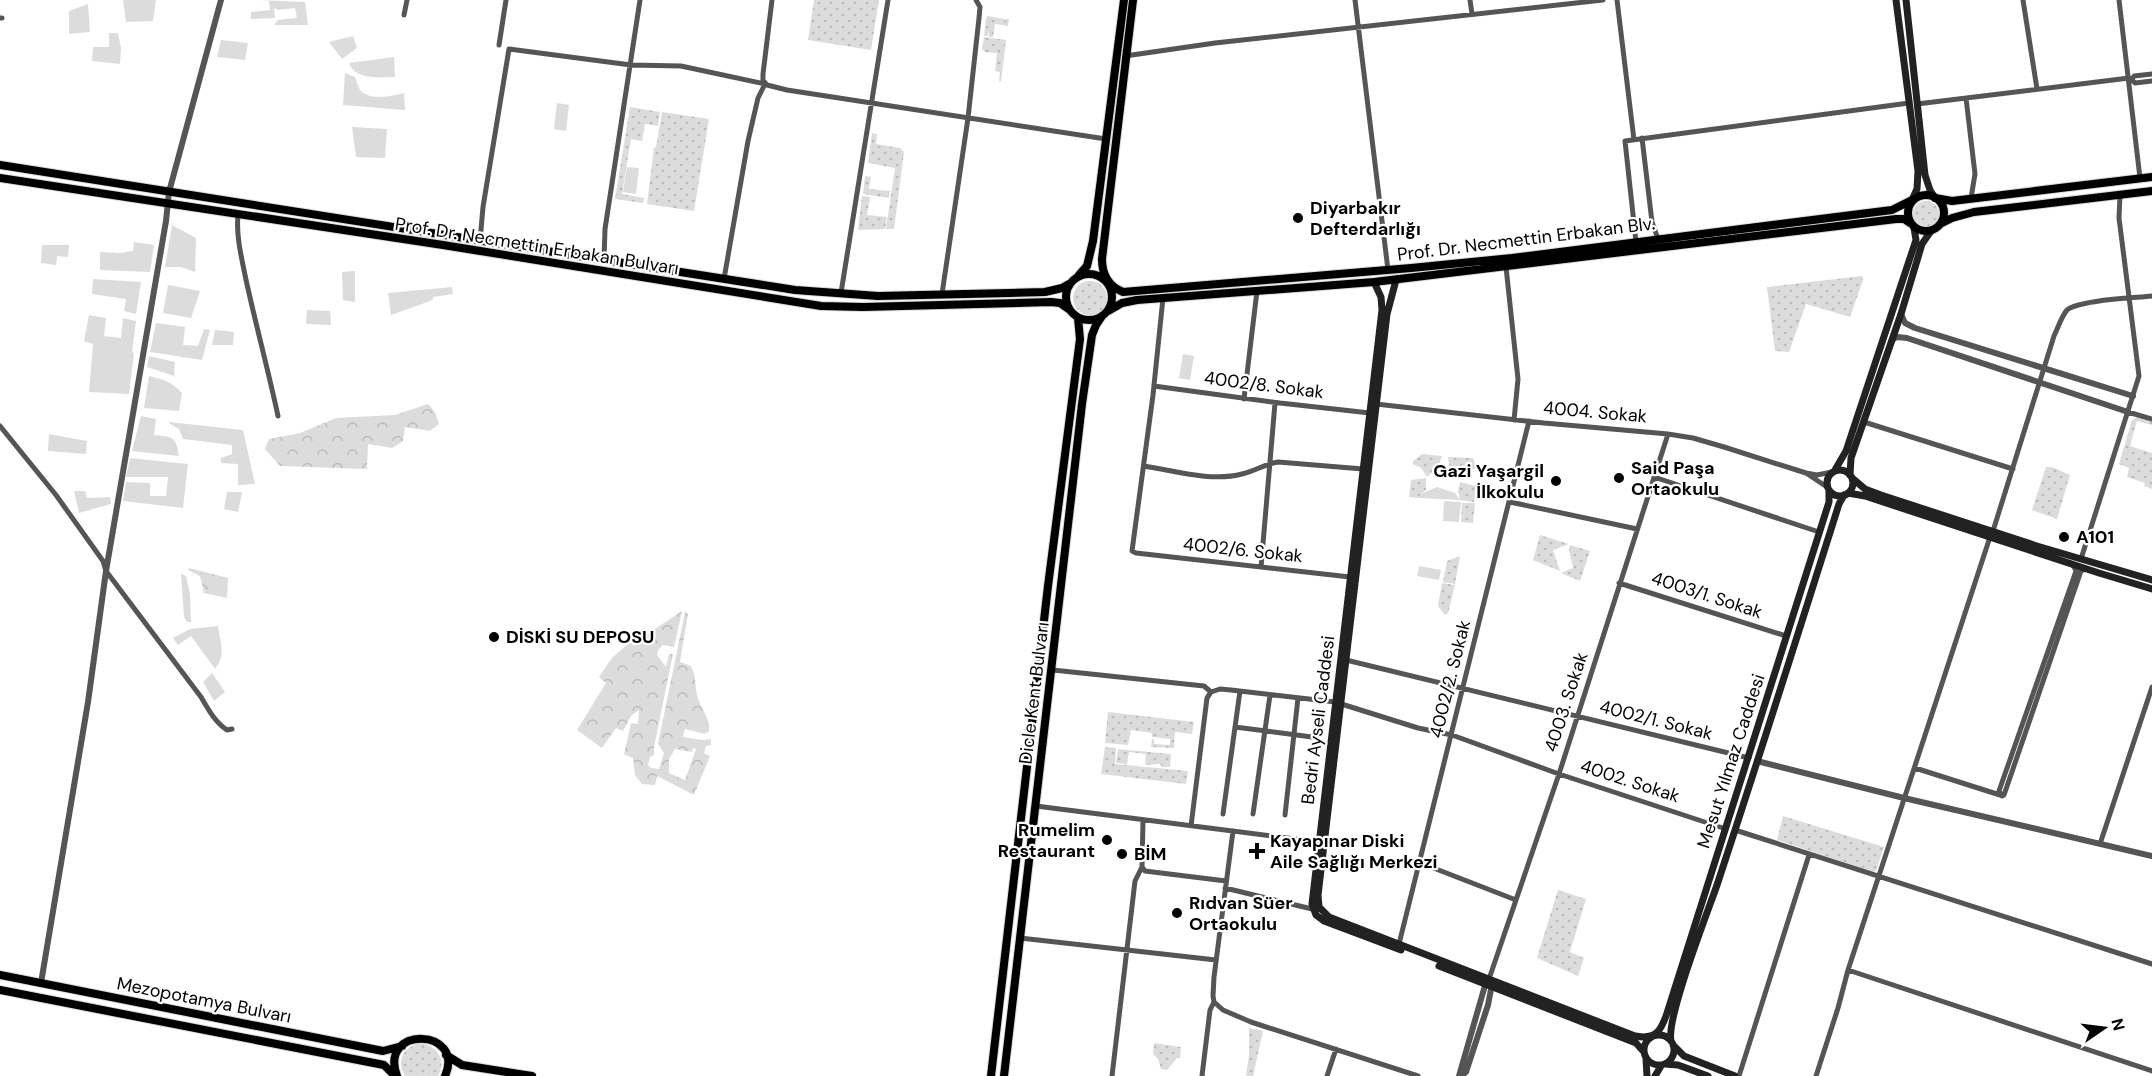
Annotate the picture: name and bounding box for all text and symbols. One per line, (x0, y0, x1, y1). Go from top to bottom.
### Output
place label: Diyarbakır Defterdarlığı (1310, 196, 1421, 241)
marker: Diyarbakır Defterdarlığı (1291, 211, 1305, 225)
street label: Prof. Dr. Necmettin Erbakan Blv. (1396, 211, 1656, 267)
street label: Prof. Dr. Necmettin Erbakan Bulvarı (393, 212, 681, 280)
street label: 4002/8. Sokak (1203, 366, 1325, 404)
street label: 4004. Sokak (1542, 396, 1648, 428)
place label: Said Paşa Ortaokulu (1631, 456, 1719, 501)
place label: Gazi Yaşargil İlkokulu (1433, 459, 1544, 504)
marker: Said Paşa Ortaokulu (1612, 471, 1626, 485)
marker: Gazi Yaşargil İlkokulu (1549, 474, 1563, 488)
place label: A101 (2076, 525, 2114, 549)
marker: A101 (2057, 530, 2071, 544)
street label: 4002/6. Sokak (1182, 532, 1304, 568)
street label: 4003/1. Sokak (1648, 566, 1766, 624)
street label: 4002/2. Sokak (1424, 618, 1476, 740)
street label: Dicle Kent Bulvarı (1013, 621, 1055, 765)
place label: DİSKİ SU DEPOSU (506, 625, 654, 649)
marker: DİSKİ SU DEPOSU (487, 630, 501, 644)
street label: Bedri Ayseli Caddesi (1296, 634, 1340, 806)
street label: 4003. Sokak (1539, 649, 1593, 755)
street label: Mesut Yılmaz Caddesi (1691, 671, 1771, 851)
street label: 4002/1. Sokak (1597, 694, 1715, 746)
street label: 4002. Sokak (1577, 754, 1683, 808)
place label: Rumelim Restaurant (998, 818, 1095, 863)
place label: Kayapınar Diski Aile Sağlığı Merkezi (1270, 829, 1437, 874)
marker: Rumelim Restaurant (1100, 833, 1114, 847)
place label: BİM (1134, 842, 1166, 866)
marker: Kayapınar Diski Aile Sağlığı Merkezi (1248, 842, 1266, 860)
marker: BİM (1115, 847, 1129, 861)
place label: Rıdvan Süer Ortaokulu (1189, 891, 1293, 936)
marker: Rıdvan Süer Ortaokulu (1170, 906, 1184, 920)
street label: Mezopotamya Bulvarı (115, 971, 293, 1029)
north arrow (2074, 998, 2134, 1058)
text: N (2106, 1016, 2130, 1033)

